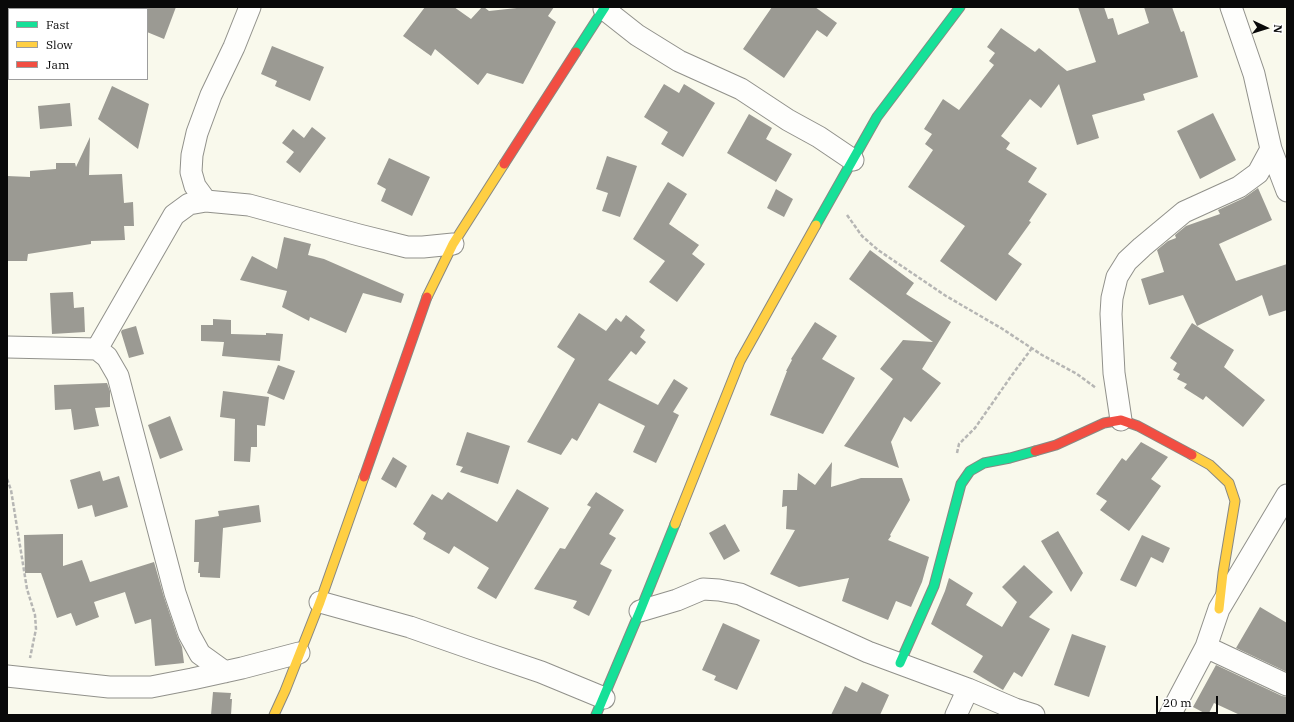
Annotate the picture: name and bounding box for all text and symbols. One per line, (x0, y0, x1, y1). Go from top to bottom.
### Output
legend (8, 8, 148, 80)
north arrow (1246, 8, 1286, 48)
text: Fast (46, 17, 70, 32)
text: N (1271, 24, 1285, 34)
text: Slow (46, 37, 73, 52)
text: Jam (46, 57, 69, 72)
scale bar (1158, 688, 1220, 714)
text: 20 m (1163, 695, 1192, 710)

